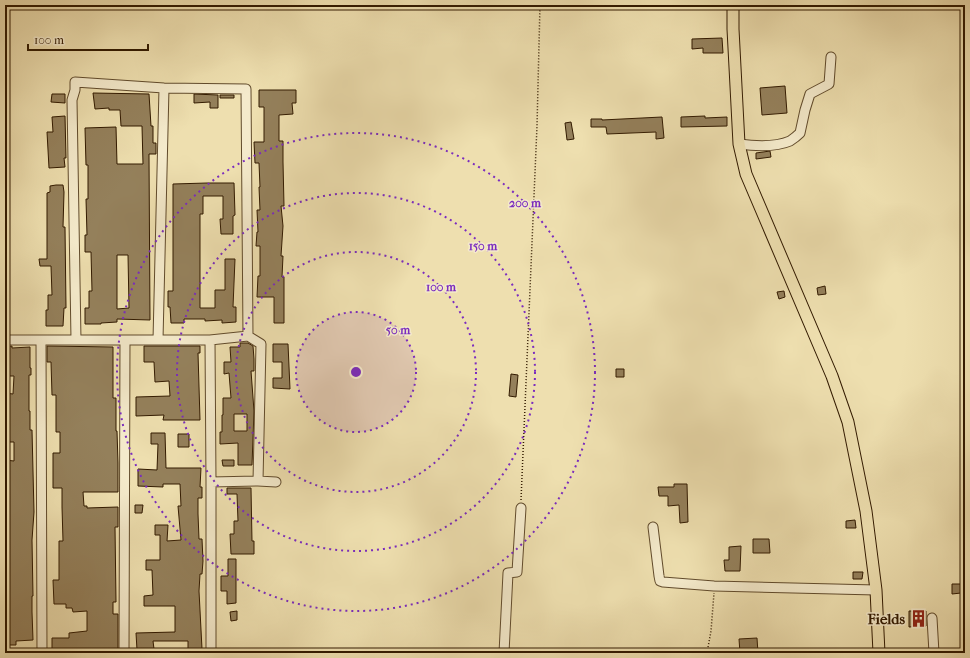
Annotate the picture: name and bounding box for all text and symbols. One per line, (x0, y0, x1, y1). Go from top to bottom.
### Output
scale bar (28, 26, 148, 52)
text: 100 m (34, 33, 64, 47)
text: 200 m (509, 196, 542, 210)
text: 150 m (469, 239, 498, 253)
text: 100 m (426, 280, 457, 294)
text: 50 m (386, 323, 411, 337)
centre of rings (349, 365, 363, 379)
building icon: Fields (908, 609, 928, 629)
place label: Fields (867, 610, 905, 628)

